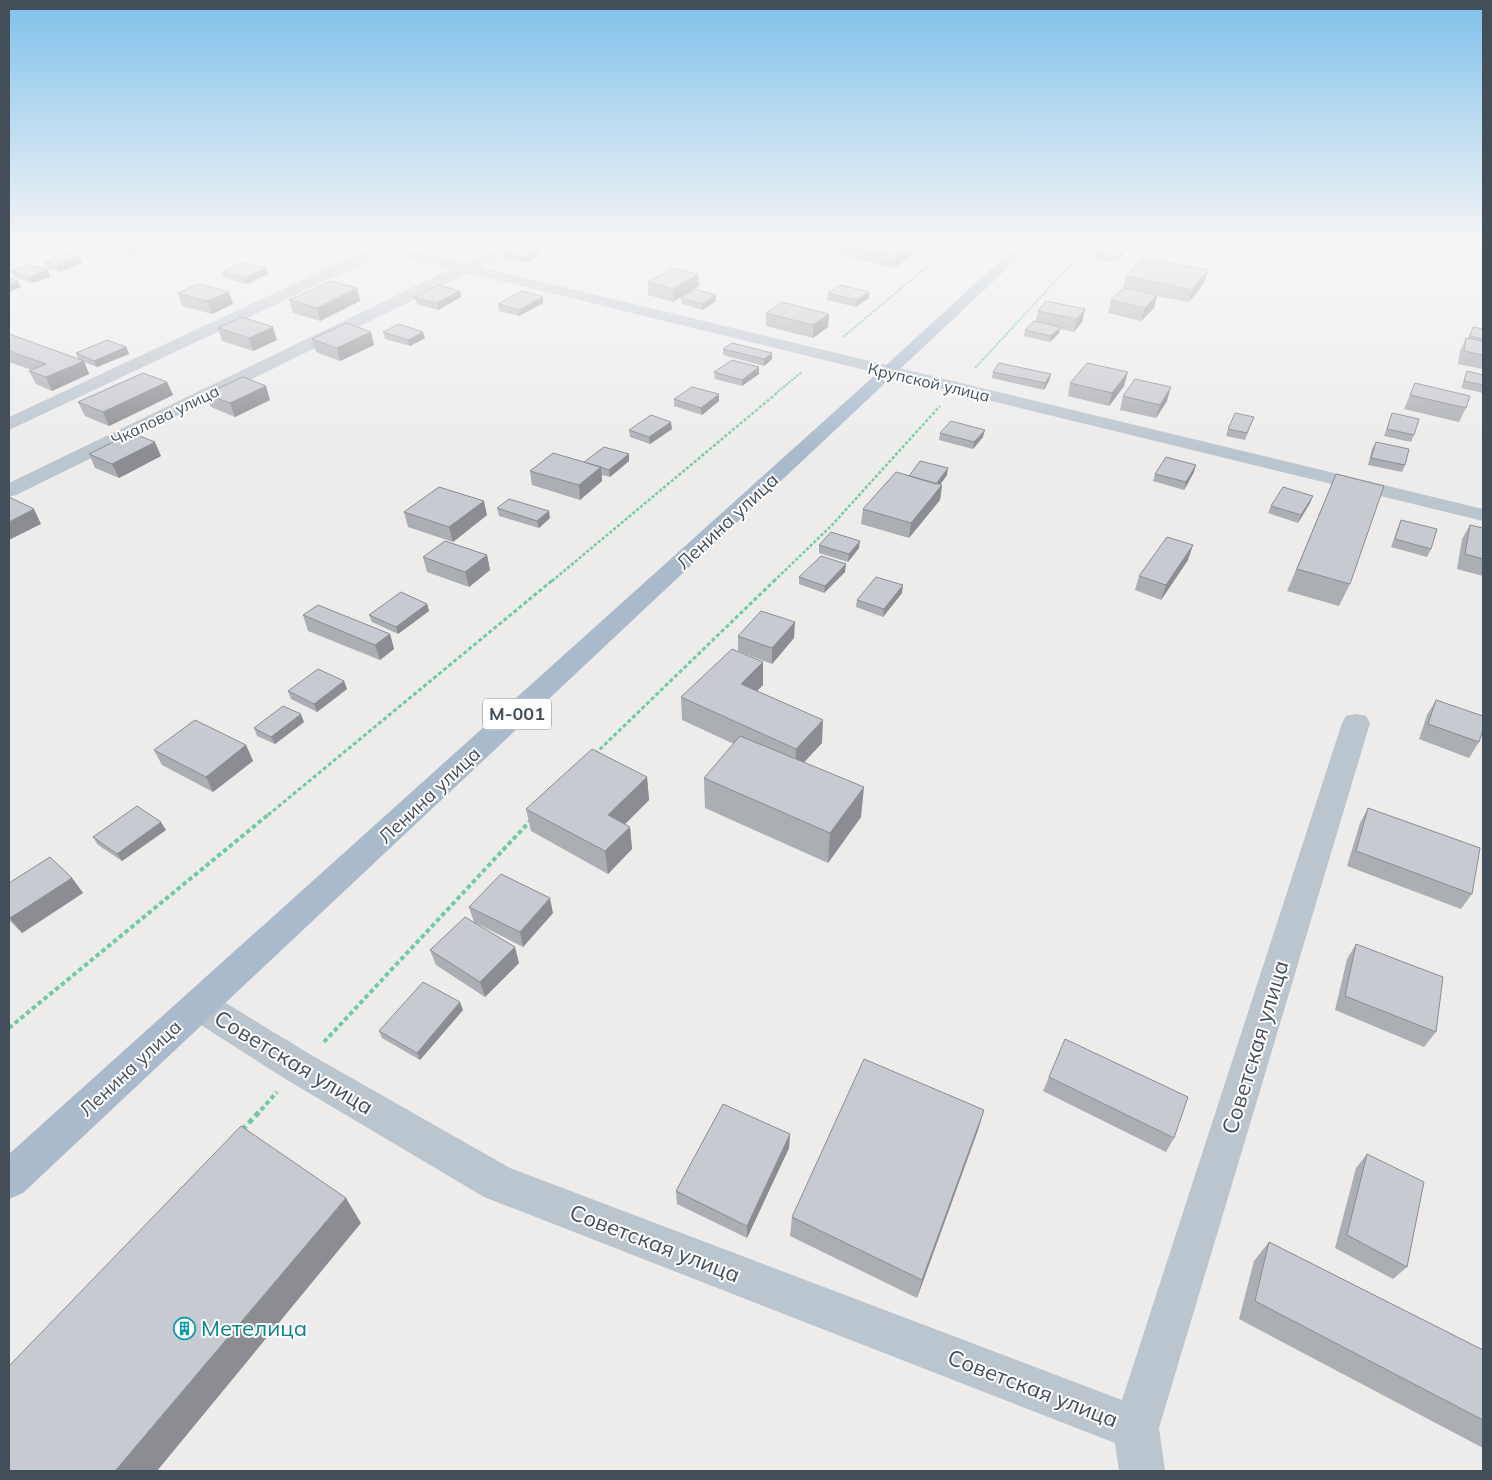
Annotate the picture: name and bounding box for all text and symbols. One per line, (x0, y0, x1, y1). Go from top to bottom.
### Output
street label: Крупской улица (866, 358, 992, 406)
street label: Чкалова улица (108, 380, 222, 450)
street label: Ленина улица (671, 468, 783, 574)
road number: М-001 (483, 699, 551, 730)
street label: Ленина улица (373, 742, 485, 848)
street label: Советская улица (1215, 957, 1295, 1137)
street label: Советская улица (209, 1004, 379, 1120)
street label: Ленина улица (74, 1015, 186, 1121)
street label: Советская улица (566, 1198, 744, 1288)
place label: Метелица (201, 1314, 307, 1342)
building icon: Метелица (173, 1316, 197, 1340)
street label: Советская улица (944, 1343, 1122, 1433)

